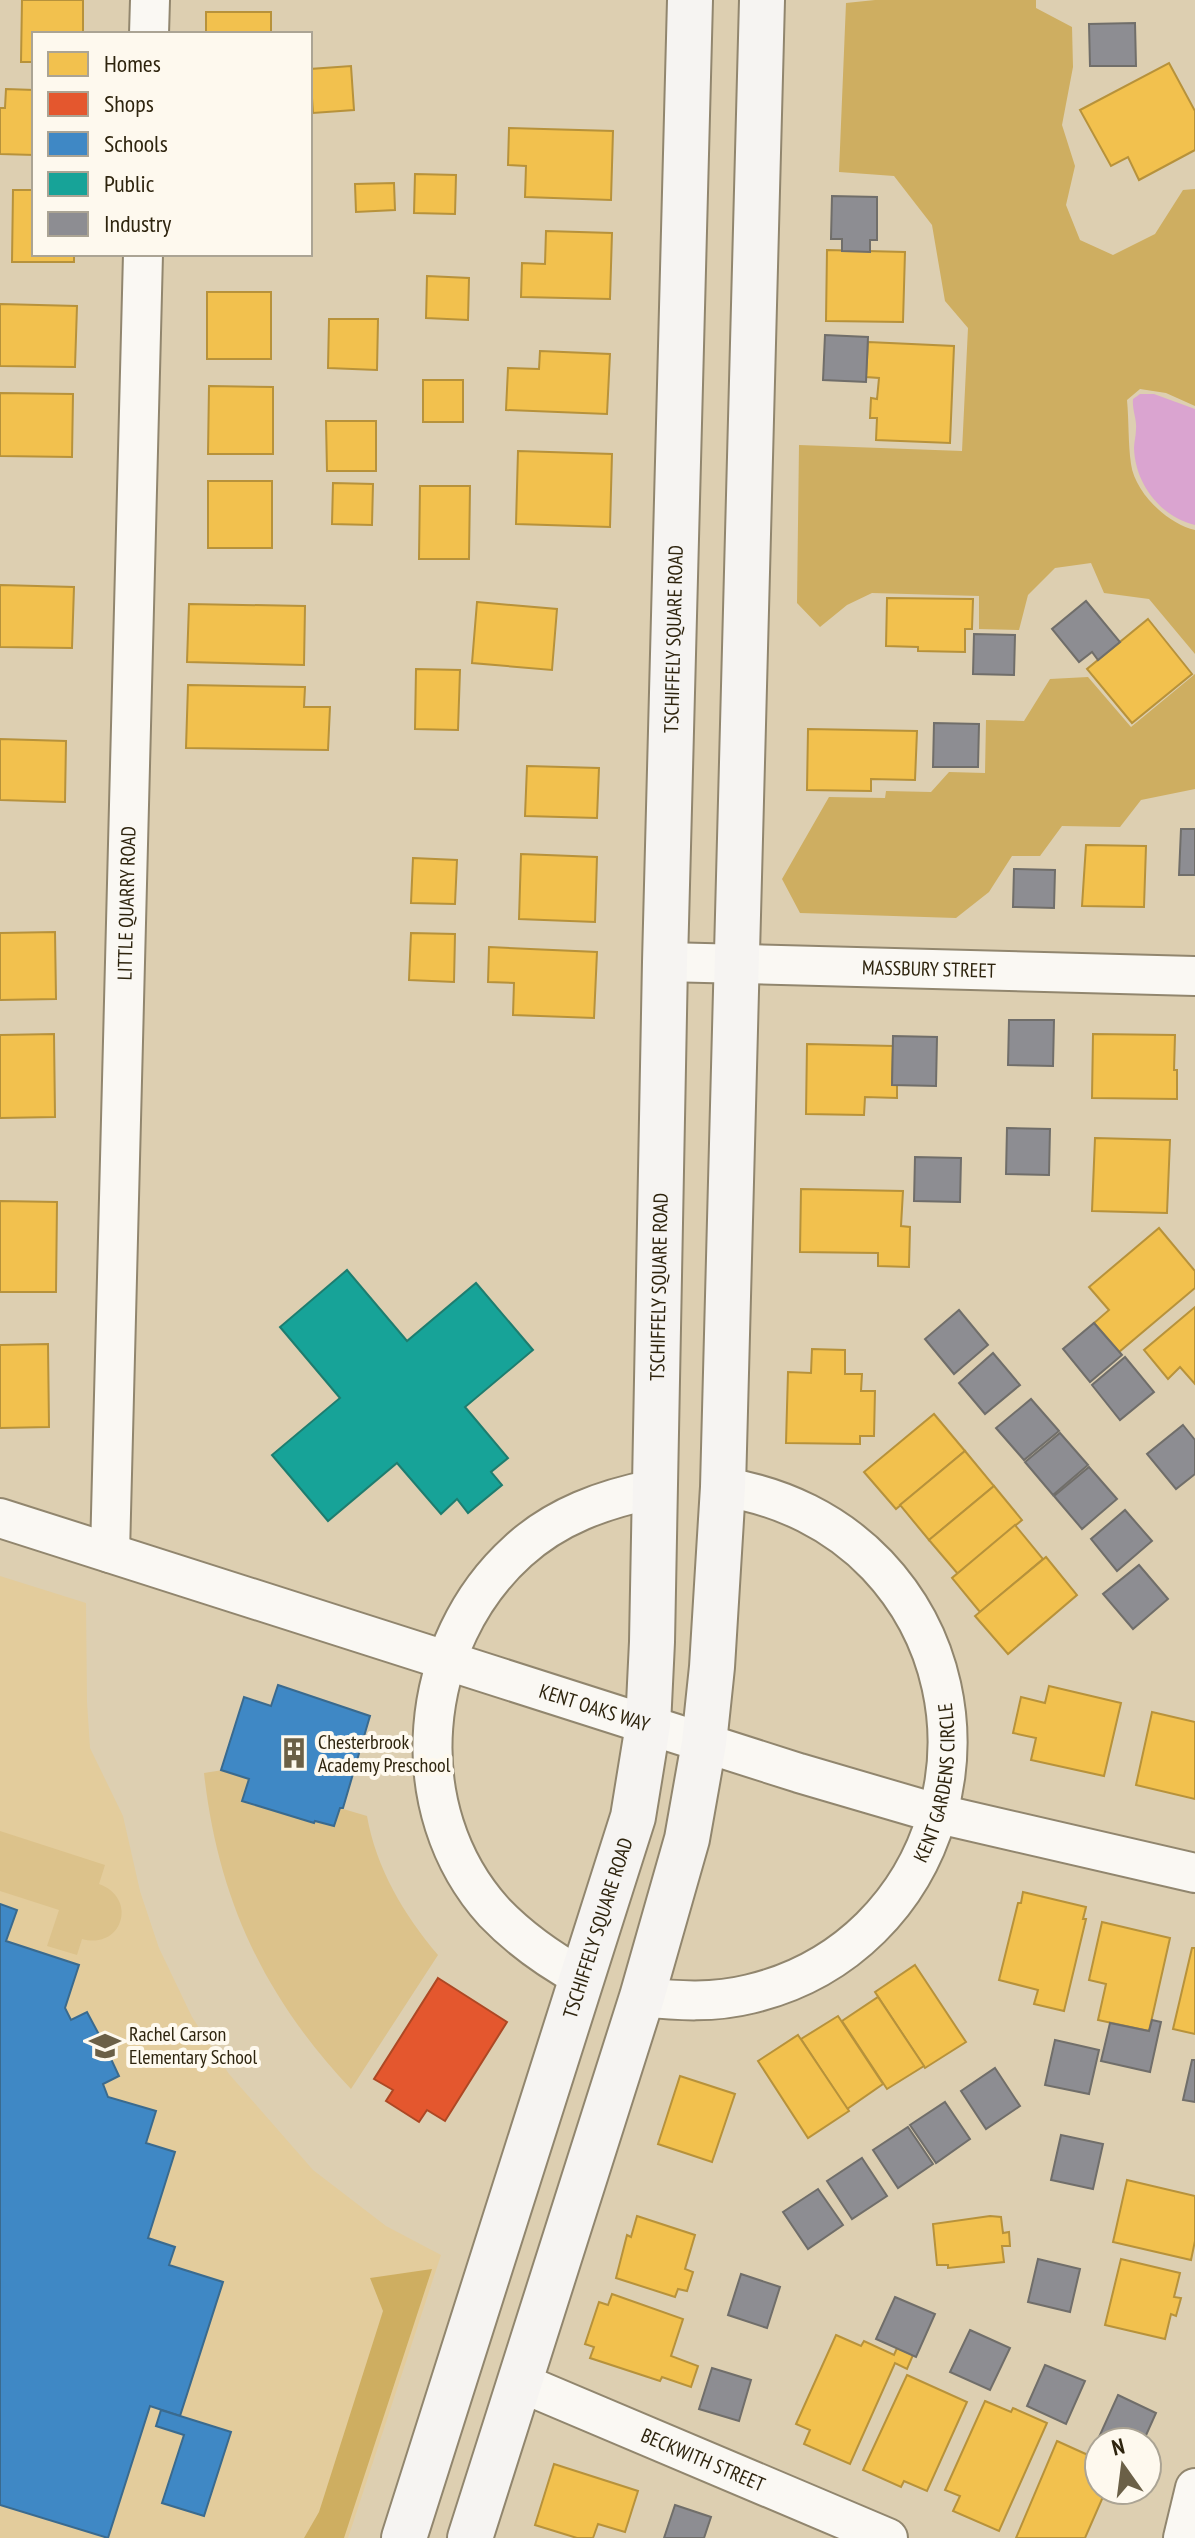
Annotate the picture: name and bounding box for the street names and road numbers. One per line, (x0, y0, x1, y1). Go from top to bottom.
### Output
street label: TSCHIFFELY SQUARE ROAD (658, 545, 689, 733)
street label: LITTLE QUARRY ROAD (112, 826, 141, 981)
street label: MASSBURY STREET (862, 954, 996, 984)
street label: TSCHIFFELY SQUARE ROAD (644, 1193, 674, 1381)
street label: KENT OAKS WAY (536, 1678, 653, 1738)
street label: KENT GARDENS CIRCLE (907, 1701, 961, 1867)
street label: TSCHIFFELY SQUARE ROAD (557, 1834, 639, 2022)
street label: BECKWITH STREET (637, 2422, 769, 2498)

